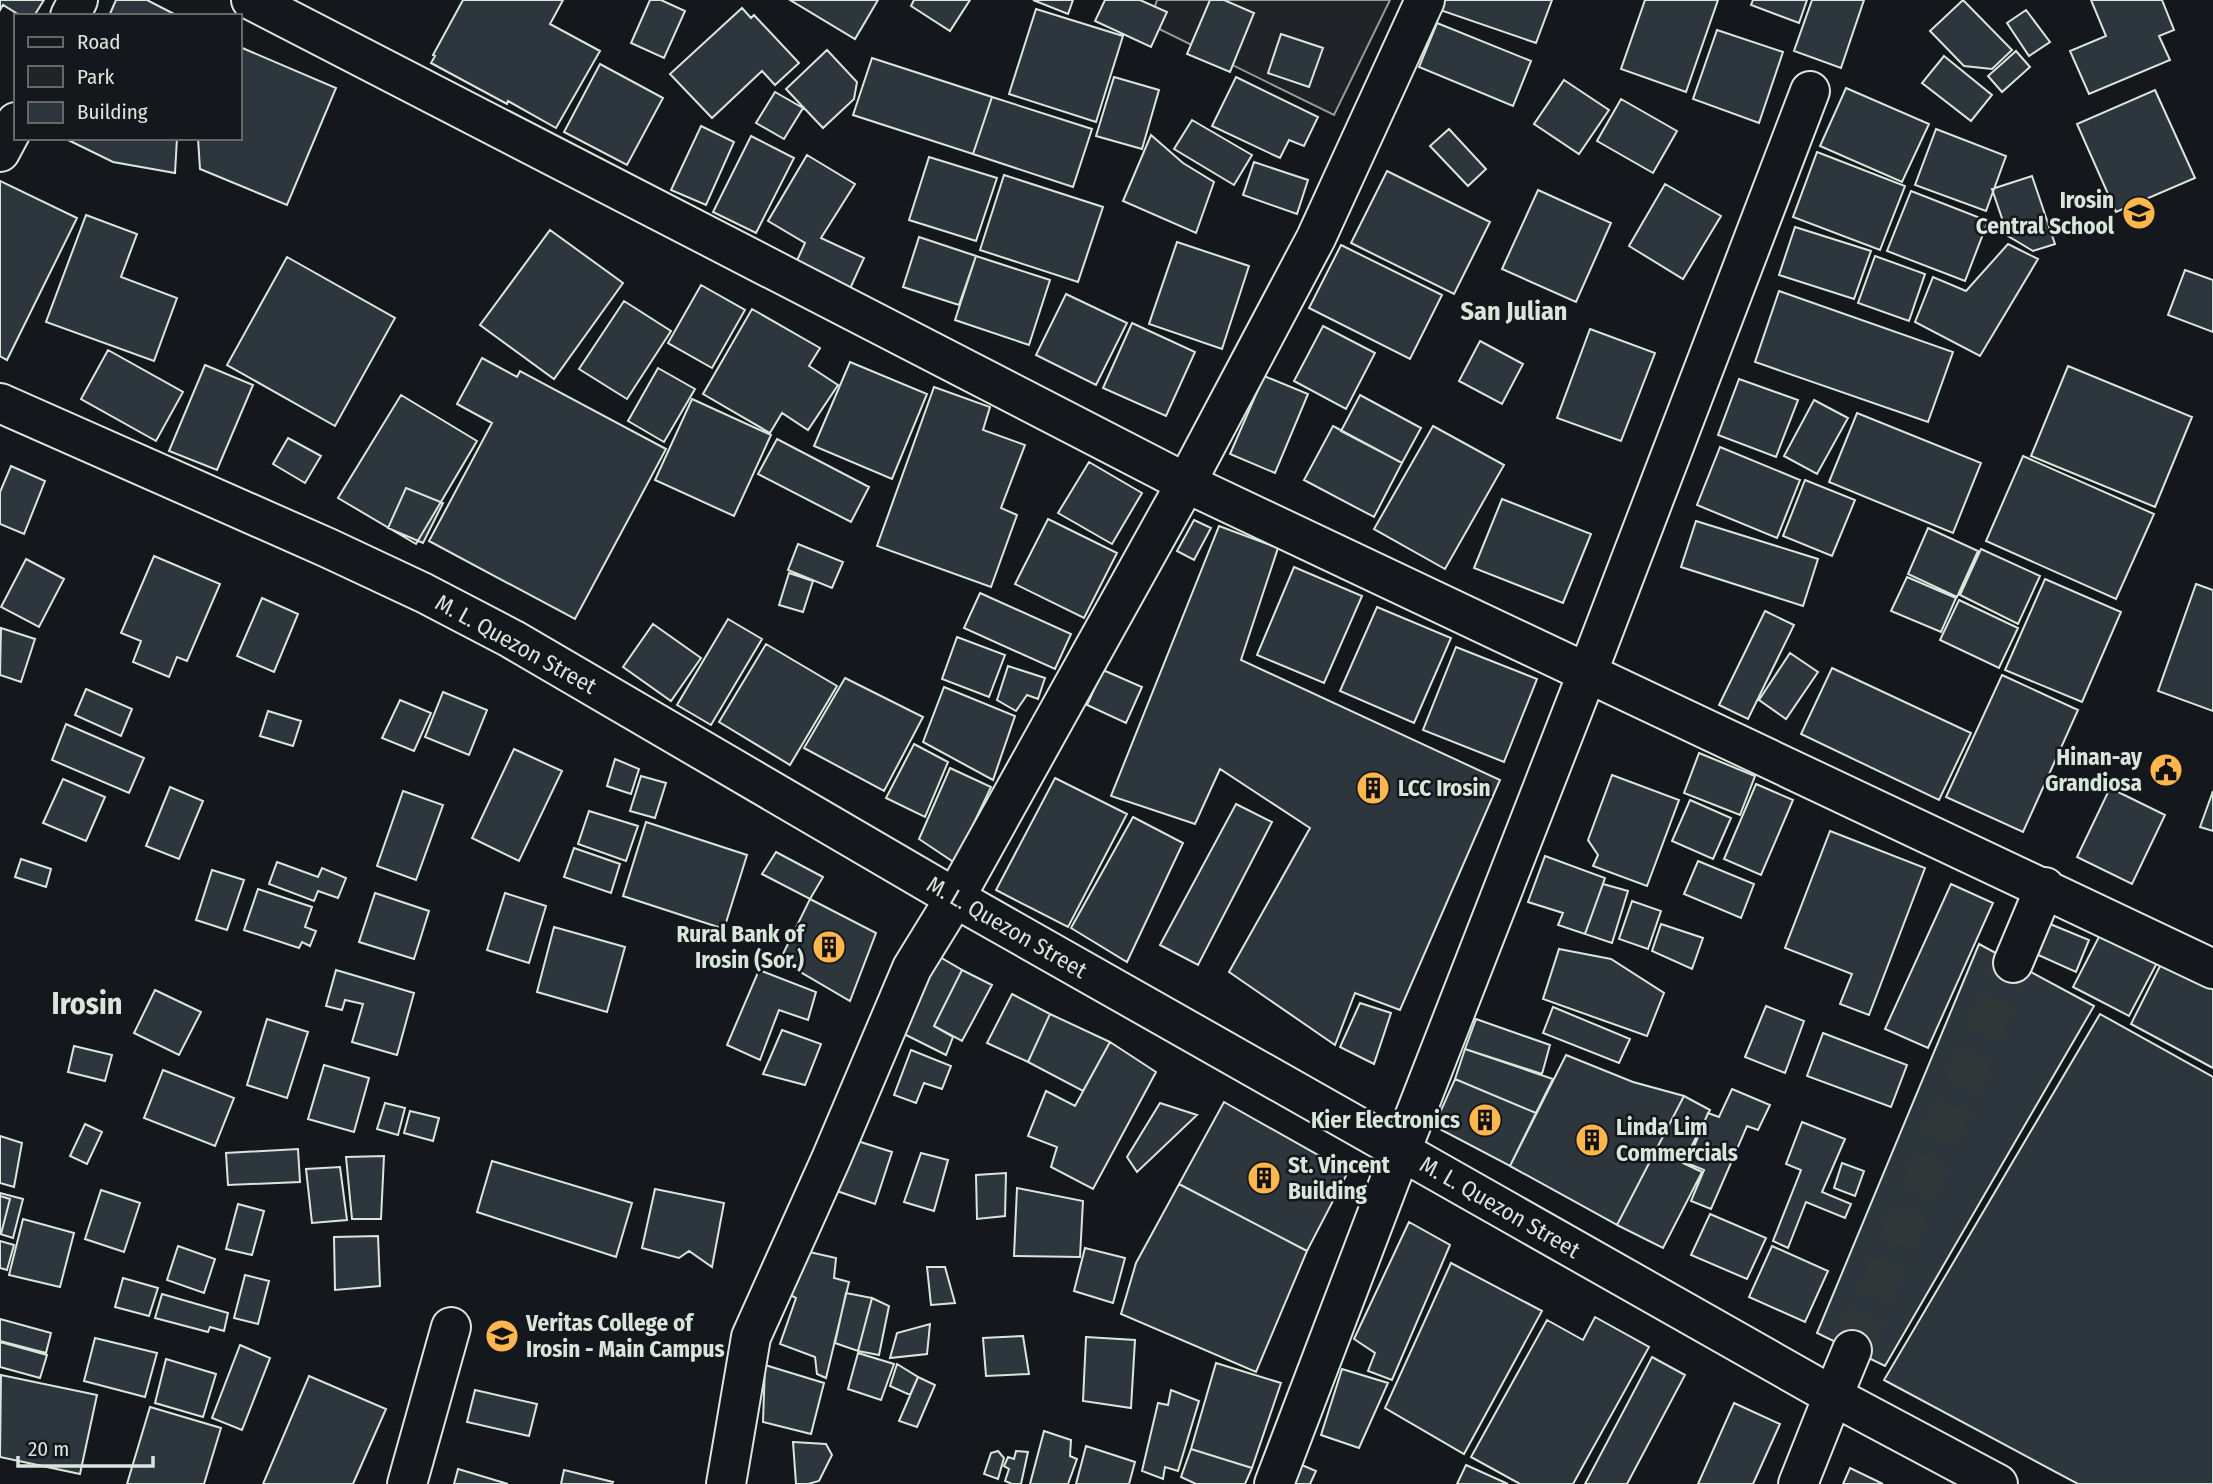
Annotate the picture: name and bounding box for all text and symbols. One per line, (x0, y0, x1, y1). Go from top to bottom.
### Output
legend (14, 14, 242, 140)
text: Road (77, 29, 121, 55)
text: Park (77, 64, 115, 90)
text: Building (77, 99, 148, 125)
place label: Irosin Central School (1976, 186, 2115, 240)
school or university icon: Irosin Central School (2120, 194, 2158, 232)
district label: San Julian (1461, 296, 1567, 327)
street label: M. L. Quezon Street (431, 588, 602, 700)
place label: Hinan-ay Grandiosa (2045, 743, 2143, 797)
public building icon: Hinan-ay Grandiosa (2147, 751, 2185, 789)
building icon: LCC Irosin (1354, 769, 1392, 807)
place label: LCC Irosin (1398, 774, 1490, 802)
street label: M. L. Quezon Street (922, 870, 1092, 984)
place label: Rural Bank of Irosin (Sor.) (676, 920, 806, 974)
building icon: Rural Bank of Irosin (Sor.) (810, 928, 848, 966)
district label: Irosin (52, 986, 122, 1022)
building icon: Kier Electronics (1466, 1101, 1504, 1139)
place label: Kier Electronics (1311, 1106, 1460, 1134)
place label: Linda Lim Commercials (1616, 1113, 1738, 1167)
building icon: Linda Lim Commercials (1573, 1121, 1611, 1159)
street label: M. L. Quezon Street (1415, 1150, 1585, 1264)
place label: St. Vincent Building (1288, 1151, 1391, 1205)
building icon: St. Vincent Building (1245, 1159, 1283, 1197)
place label: Veritas College of Irosin - Main Campus (525, 1309, 725, 1363)
school or university icon: Veritas College of Irosin - Main Campus (483, 1317, 521, 1355)
scale bar (18, 1424, 152, 1468)
text: 20 m (28, 1436, 69, 1462)

